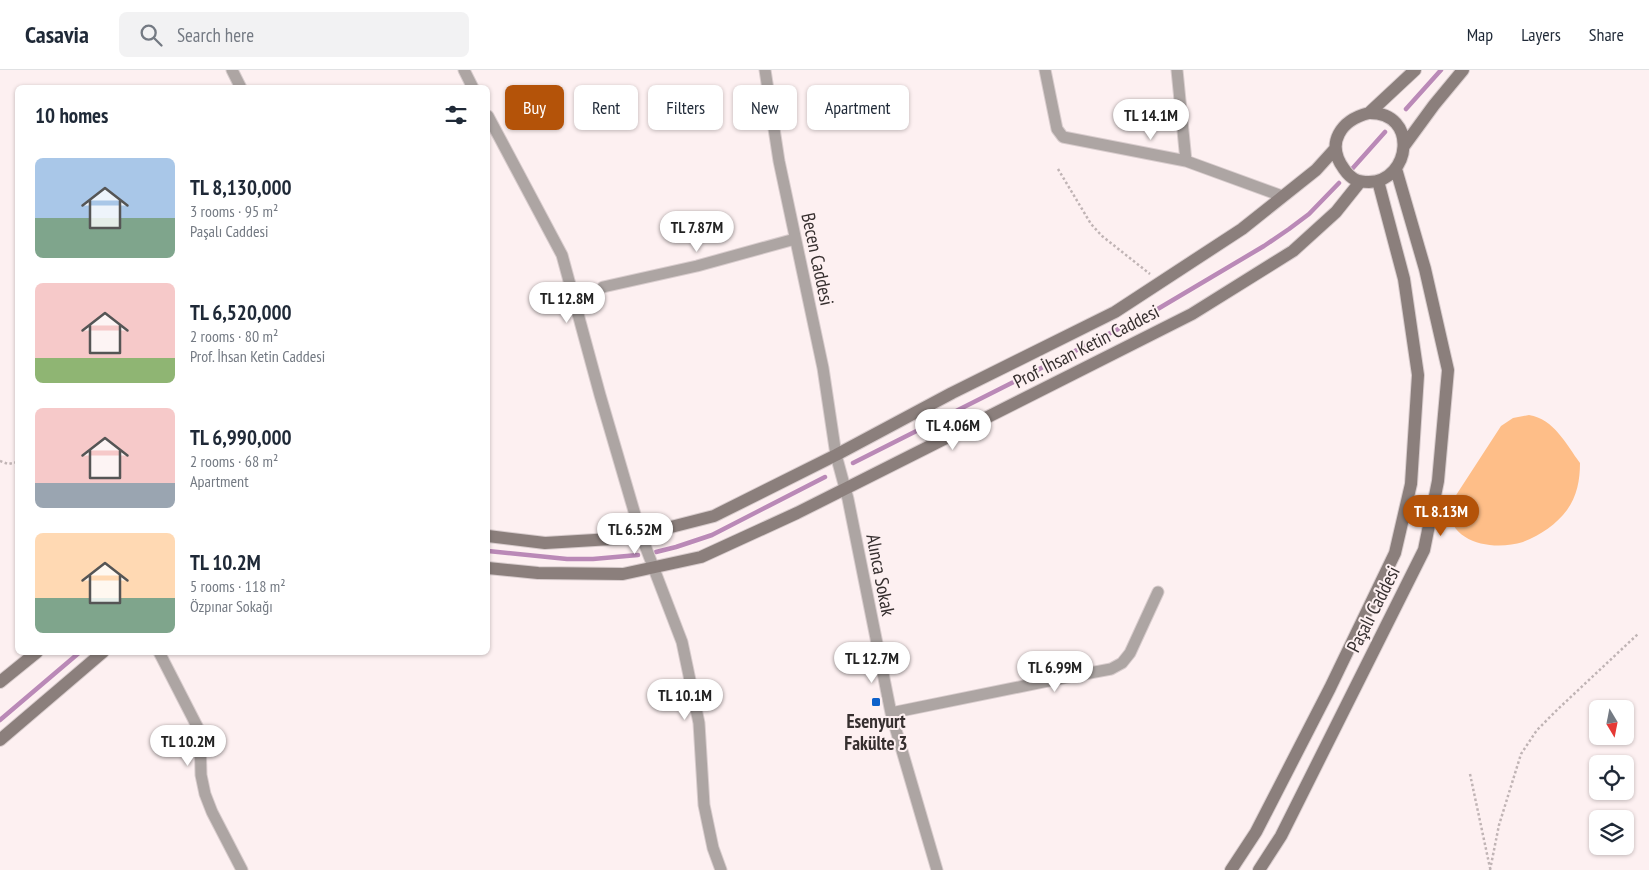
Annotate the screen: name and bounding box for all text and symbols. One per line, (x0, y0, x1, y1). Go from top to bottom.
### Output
search box (119, 12, 469, 57)
text: Casavia (25, 19, 89, 50)
icon: search (137, 21, 165, 49)
text: Search here (177, 23, 254, 47)
text: Map (1467, 23, 1493, 46)
text: Layers (1521, 23, 1561, 46)
text: Share (1589, 23, 1624, 46)
chip: Buy (505, 85, 564, 130)
chip: Rent (574, 85, 638, 130)
chip: Filters (648, 85, 723, 130)
chip: New (733, 85, 797, 130)
chip: Apartment (807, 85, 909, 130)
pin: TL 14.1M (1099, 98, 1203, 141)
icon: filters (442, 101, 470, 129)
text: 10 homes (35, 102, 108, 129)
text: TL 14.1M (1124, 105, 1178, 125)
text: TL 8,130,000 (190, 174, 292, 201)
icon: home (75, 178, 135, 238)
text: 3 rooms · 95 m² (190, 201, 278, 221)
pin: TL 7.87M (645, 210, 749, 253)
street label: Becen Caddesi (796, 210, 840, 308)
text: TL 7.87M (671, 217, 723, 237)
text: Paşalı Caddesi (190, 221, 268, 241)
pin: TL 12.8M (515, 282, 619, 324)
text: TL 12.8M (540, 288, 594, 308)
text: TL 6,520,000 (190, 299, 292, 326)
street label: Prof. İhsan Ketin Caddesi (1009, 299, 1163, 393)
icon: home (75, 303, 135, 363)
text: 2 rooms · 80 m² (190, 326, 278, 346)
text: Prof. İhsan Ketin Caddesi (190, 346, 325, 366)
pin: TL 4.06M (901, 408, 1005, 451)
text: TL 4.06M (926, 415, 980, 435)
text: TL 6,990,000 (190, 424, 292, 451)
icon: home (75, 428, 135, 488)
text: 2 rooms · 68 m² (190, 451, 278, 471)
text: Apartment (190, 471, 249, 491)
pin: TL 8.13M (1389, 494, 1493, 537)
text: TL 8.13M (1414, 501, 1468, 521)
pin: TL 6.52M (583, 512, 687, 555)
text: TL 6.52M (608, 519, 662, 539)
street label: Alınca Sokak (861, 532, 901, 619)
text: TL 10.2M (190, 549, 261, 576)
icon: home (75, 553, 135, 613)
street label: Paşalı Caddesi (1341, 562, 1405, 656)
text: 5 rooms · 118 m² (190, 576, 286, 596)
text: Özpınar Sokağı (190, 596, 273, 616)
pin: TL 12.7M (820, 642, 924, 684)
text: TL 12.7M (845, 648, 899, 668)
pin: TL 6.99M (1003, 650, 1107, 693)
text: TL 6.99M (1028, 657, 1082, 677)
pin: TL 10.1M (633, 678, 737, 721)
text: TL 10.1M (658, 685, 712, 705)
marker: Esenyurt Fakülte 3 (870, 696, 882, 708)
north arrow (1589, 700, 1634, 745)
map controls (1589, 700, 1634, 855)
place label: Esenyurt Fakülte 3 (844, 709, 908, 755)
pin: TL 10.2M (136, 724, 240, 767)
text: TL 10.2M (161, 731, 215, 751)
button: locate (1589, 755, 1634, 800)
button: layers (1589, 810, 1634, 855)

